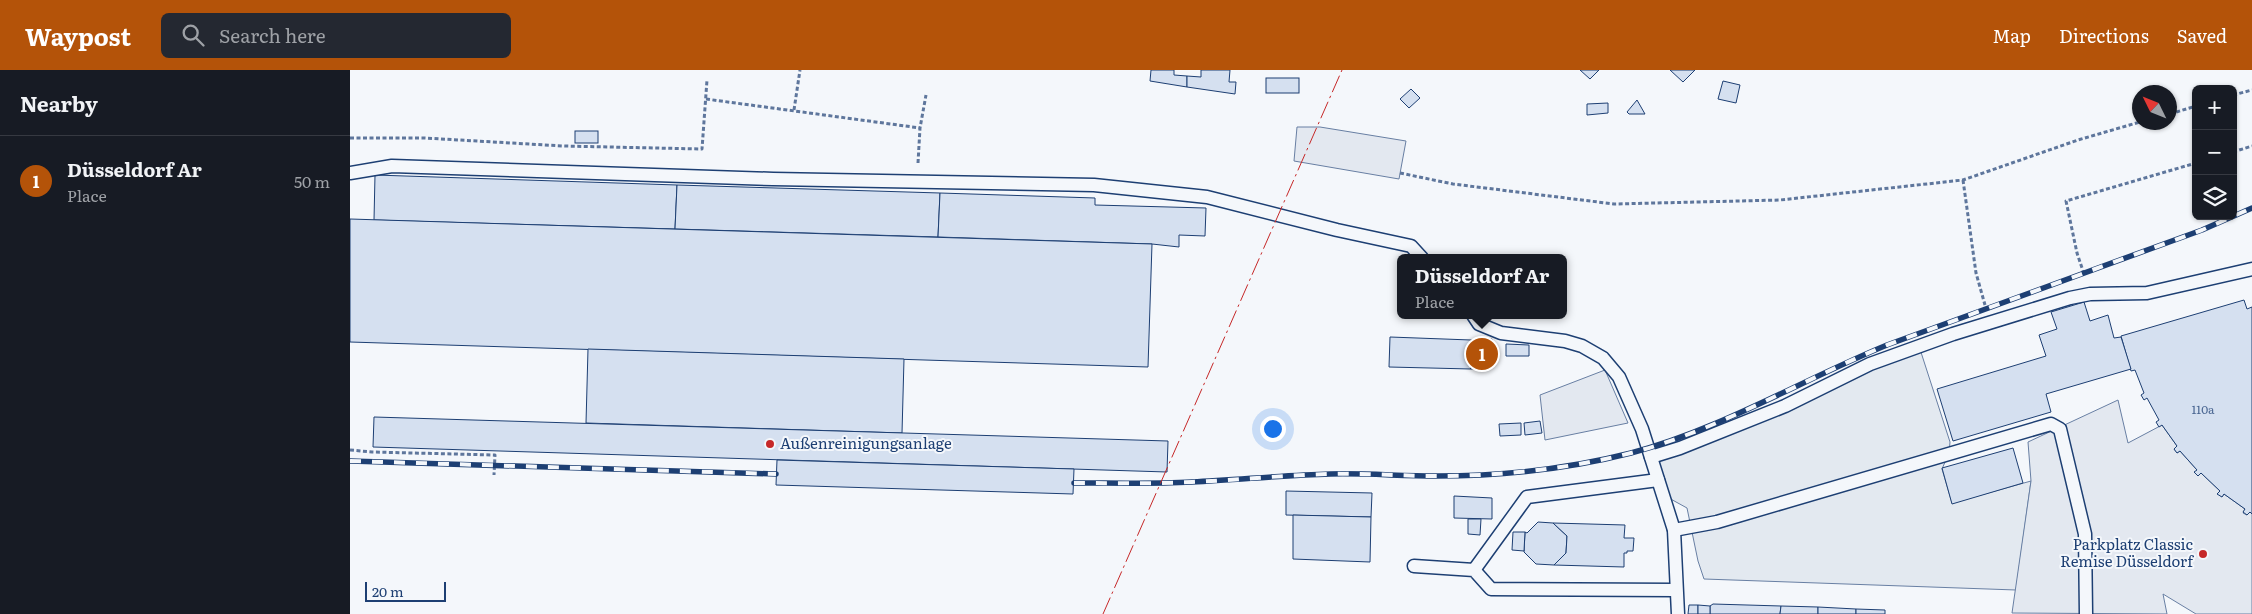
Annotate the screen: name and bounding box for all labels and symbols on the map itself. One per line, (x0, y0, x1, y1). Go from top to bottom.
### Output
north arrow (2132, 85, 2177, 130)
pin: 1 (1466, 335, 1498, 373)
house number: 110a (2191, 400, 2215, 418)
your location (1260, 416, 1286, 442)
place label: Außenreinigungsanlage (780, 431, 952, 454)
marker: Außenreinigungsanlage (764, 438, 776, 450)
place label: Parkplatz Classic Remise Düsseldorf (2060, 532, 2194, 572)
marker: Parkplatz Classic Remise Düsseldorf (2197, 548, 2209, 560)
scale bar (365, 579, 446, 602)

